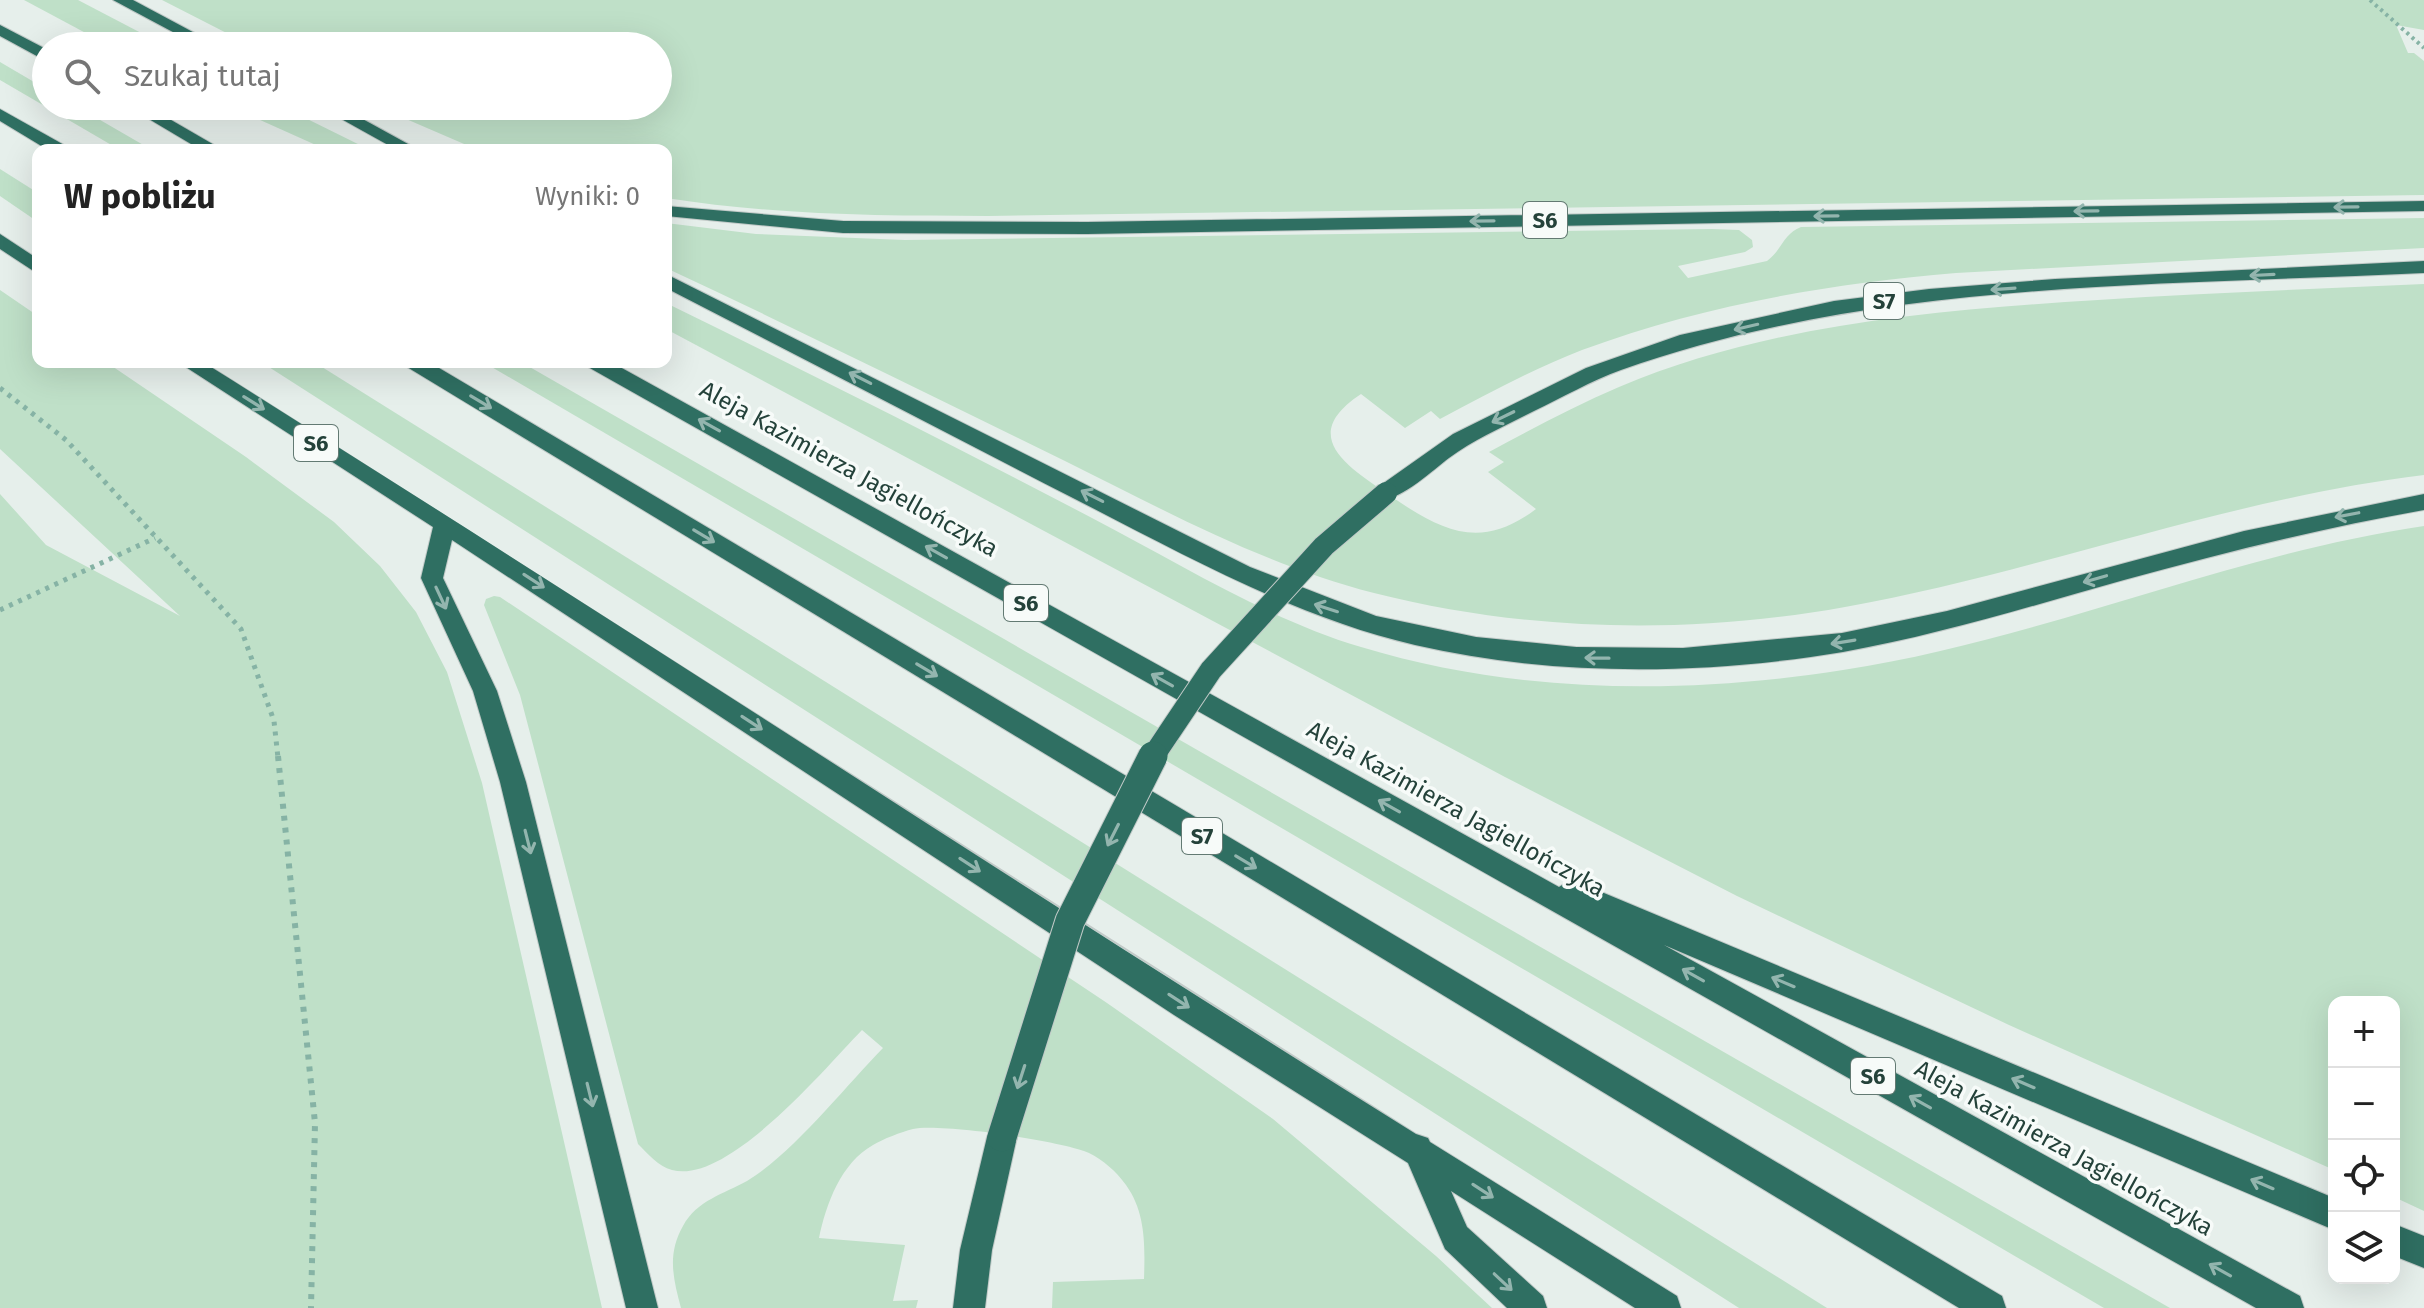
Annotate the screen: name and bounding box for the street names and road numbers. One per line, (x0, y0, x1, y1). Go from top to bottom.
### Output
road number: S6 (1523, 202, 1567, 238)
road number: S7 (1864, 283, 1904, 319)
street label: Aleja Kazimierza Jagiellończyka (695, 375, 1003, 563)
road number: S6 (294, 425, 338, 461)
road number: S6 (1004, 585, 1048, 621)
street label: Aleja Kazimierza Jagiellończyka (1302, 715, 1610, 903)
road number: S7 (1182, 818, 1222, 854)
street label: Aleja Kazimierza Jagiellończyka (1910, 1054, 2218, 1242)
road number: S6 (1851, 1058, 1895, 1094)

